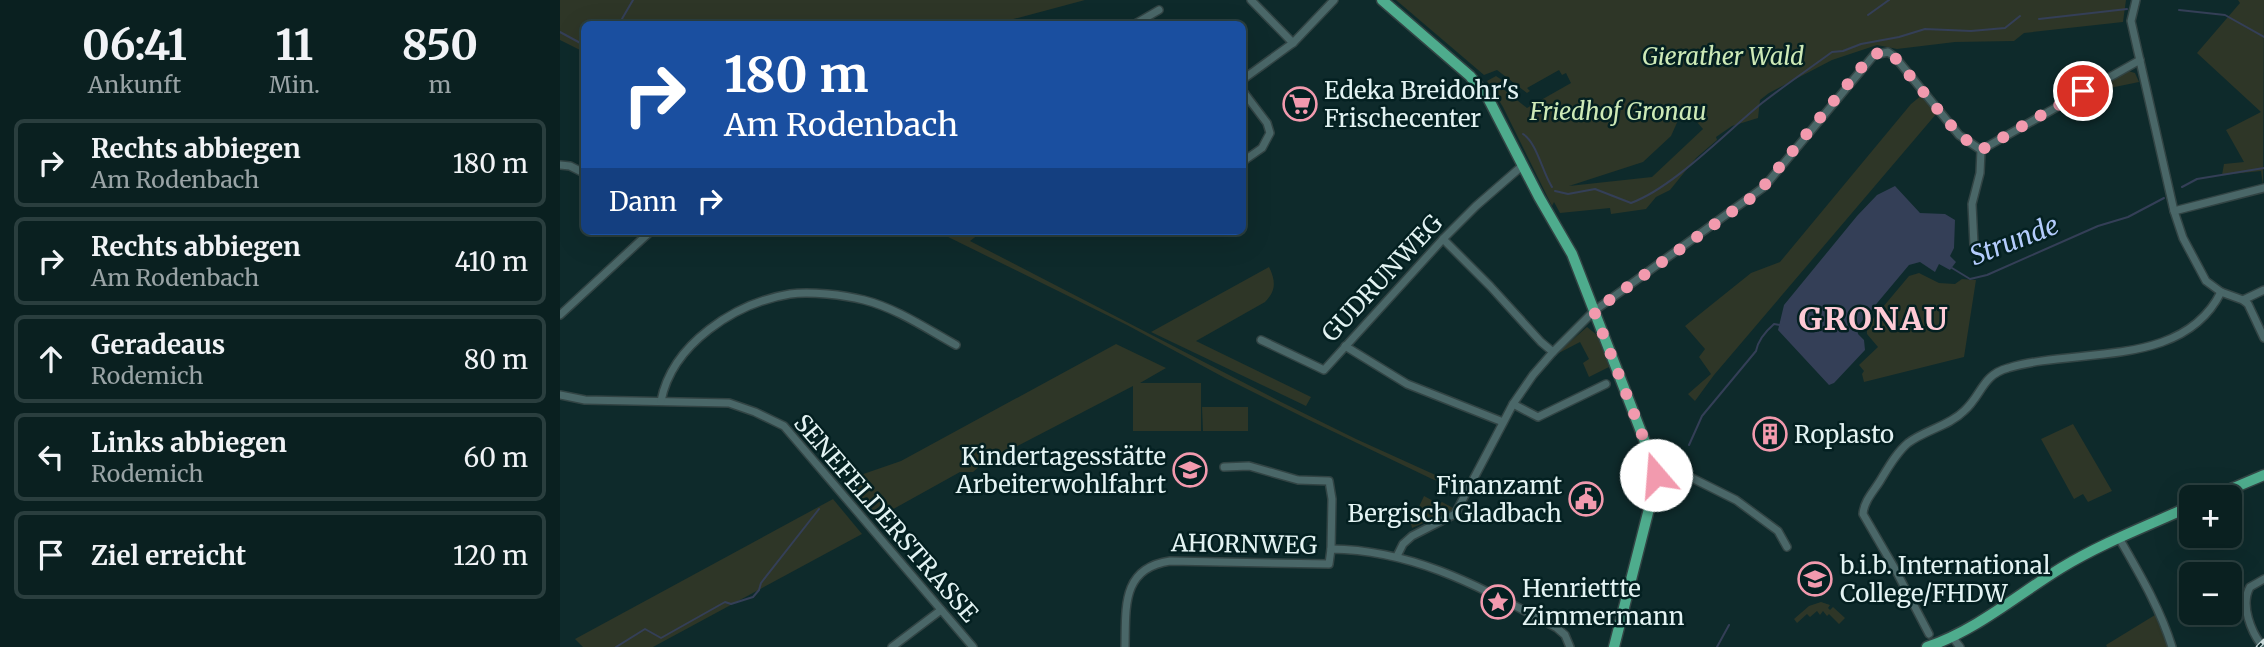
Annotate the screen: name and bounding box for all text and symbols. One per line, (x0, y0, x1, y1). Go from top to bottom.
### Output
text: 06:41 (82, 19, 187, 71)
text: 11 (276, 19, 313, 71)
text: 850 (402, 19, 478, 71)
park label: Gierather Wald (1642, 41, 1804, 72)
text: 180 m (724, 44, 869, 105)
icon: right (609, 49, 700, 140)
pin (2053, 61, 2113, 121)
text: Ankunft (88, 70, 181, 99)
text: Min. (269, 70, 320, 99)
text: m (429, 70, 451, 99)
icon: arrive (2064, 72, 2102, 110)
place label: Edeka Breidohr's Frischecenter (1324, 75, 1519, 134)
supermarket icon: Edeka Breidohr's Frischecenter (1281, 85, 1319, 123)
park label: Friedhof Gronau (1528, 96, 1707, 127)
text: Am Rodenbach (724, 105, 958, 145)
text: Rechts abbiegen (91, 132, 301, 165)
icon: right (32, 144, 70, 182)
text: 180 m (453, 147, 528, 180)
text: Am Rodenbach (91, 165, 259, 194)
icon: right (691, 182, 729, 220)
text: Dann (609, 185, 677, 218)
street label: GUDRUNWEG (1315, 207, 1449, 348)
water label: Strunde (1965, 208, 2063, 272)
text: Rechts abbiegen (91, 230, 301, 263)
icon: right (32, 242, 70, 280)
text: 410 m (454, 245, 528, 278)
text: Am Rodenbach (91, 263, 259, 292)
district label: GRONAU (1798, 299, 1950, 339)
text: Geradeaus (91, 328, 225, 361)
icon: ahead (32, 340, 70, 378)
text: 80 m (464, 343, 528, 376)
text: Rodemich (91, 361, 203, 390)
street label: SENEFELDERSTRASSE (787, 408, 985, 629)
building icon: Roplasto (1751, 415, 1789, 453)
place label: Roplasto (1794, 419, 1894, 450)
text: Links abbiegen (91, 426, 287, 459)
icon: left (32, 438, 70, 476)
position arrow (1619, 438, 1693, 512)
text: 60 m (464, 441, 528, 474)
place label: Kindertagesstätte Arbeiterwohlfahrt (955, 441, 1167, 500)
school or university icon: Kindertagesstätte Arbeiterwohlfahrt (1171, 451, 1209, 489)
text: Rodemich (91, 459, 203, 488)
place label: Finanzamt Bergisch Gladbach (1347, 470, 1563, 529)
public building icon: Finanzamt Bergisch Gladbach (1567, 480, 1605, 518)
map controls (2179, 485, 2242, 625)
button: + (2179, 485, 2242, 548)
street label: AHORNWEG (1170, 527, 1318, 561)
icon: arrive (32, 536, 70, 574)
text: Ziel erreicht (91, 539, 246, 572)
text: 120 m (453, 539, 528, 572)
place label: b.i.b. International College/FHDW (1839, 550, 2050, 609)
school or university icon: b.i.b. International College/FHDW (1796, 560, 1834, 598)
button: − (2179, 562, 2242, 625)
place label: Henriettte Zimmermann (1522, 573, 1685, 632)
place icon: Henriettte Zimmermann (1479, 583, 1517, 621)

